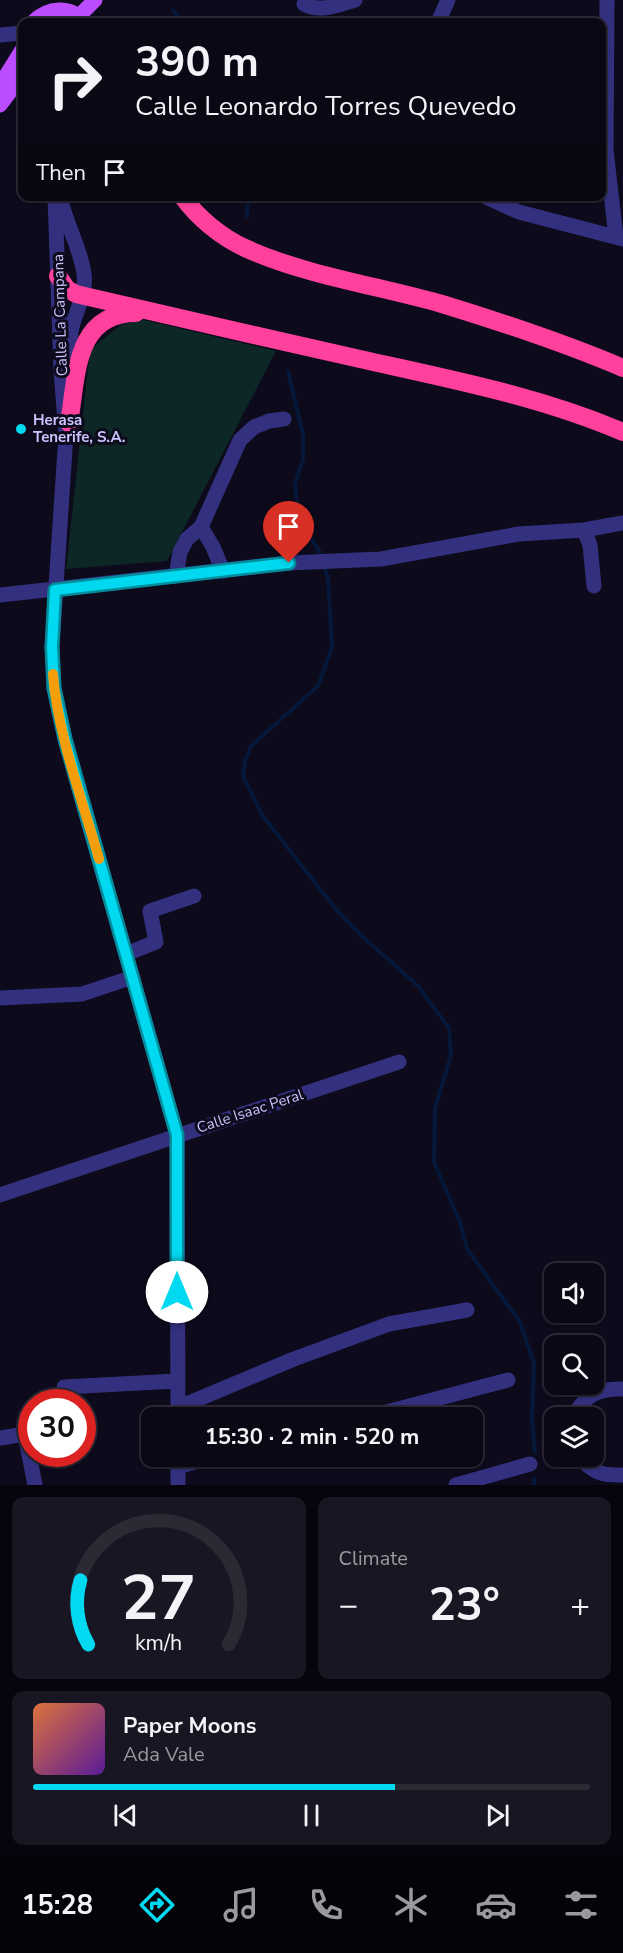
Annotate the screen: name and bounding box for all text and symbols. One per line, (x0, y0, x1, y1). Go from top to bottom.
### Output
text: 390 m (135, 34, 259, 91)
icon: right (36, 42, 114, 120)
text: Calle Leonardo Torres Quevedo (135, 88, 516, 125)
icon: arrive (98, 156, 131, 189)
text: Then (36, 158, 86, 188)
street label: Calle La Campana (48, 254, 72, 376)
place label: Herasa Tenerife, S.A. (33, 410, 126, 447)
marker: Herasa Tenerife, S.A. (14, 422, 28, 436)
pin (263, 501, 314, 563)
icon: arrive (272, 510, 305, 543)
street label: Calle Isaac Peral (194, 1084, 306, 1138)
position arrow (145, 1260, 209, 1324)
map controls (544, 1263, 604, 1467)
button: sound (544, 1263, 604, 1323)
button: search (544, 1335, 604, 1395)
speed limit sign: 30 (18, 1389, 96, 1467)
button: layers (544, 1407, 604, 1467)
text: 15:30 · 2 min · 520 m (205, 1422, 419, 1452)
text: Climate (339, 1545, 408, 1572)
text: 27 (121, 1556, 196, 1641)
text: 23° (429, 1575, 500, 1636)
text: − (339, 1583, 358, 1628)
text: + (570, 1583, 590, 1628)
text: km/h (135, 1628, 182, 1658)
text: Paper Moons (123, 1711, 257, 1741)
text: Ada Vale (123, 1741, 205, 1768)
icon: previous (109, 1799, 142, 1832)
icon: pause (295, 1799, 328, 1832)
icon: next (481, 1799, 514, 1832)
icon: directions (136, 1884, 178, 1926)
icon: music (220, 1884, 262, 1926)
icon: phone (305, 1884, 347, 1926)
icon: climate (390, 1884, 432, 1926)
icon: car (475, 1884, 517, 1926)
icon: filters (560, 1884, 602, 1926)
text: 15:28 (21, 1887, 93, 1924)

